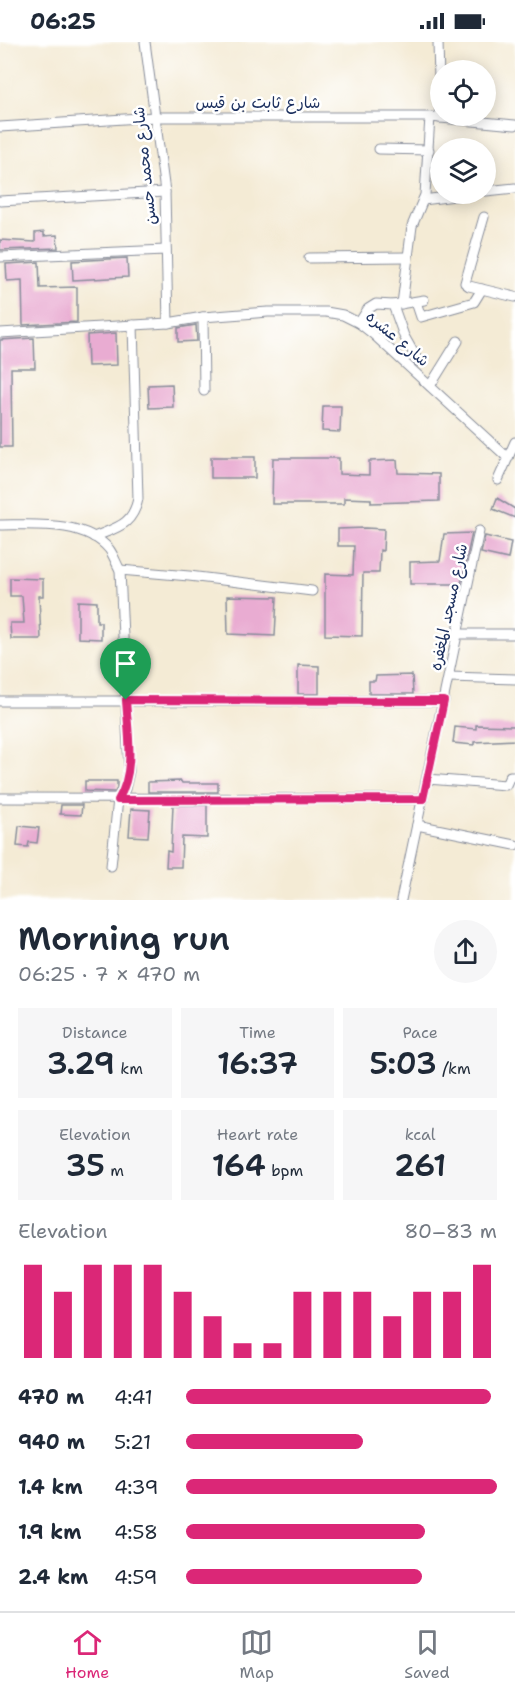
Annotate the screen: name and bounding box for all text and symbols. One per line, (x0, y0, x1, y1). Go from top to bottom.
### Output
text: 06:25 (30, 7, 96, 36)
map controls (430, 60, 496, 204)
button: locate (430, 60, 496, 126)
street label: شارع ثابت بن قيس (196, 92, 320, 114)
street label: شارع محمد حسن (128, 106, 162, 226)
button: layers (430, 138, 496, 204)
street label: شارع عشره (361, 306, 434, 372)
street label: شارع مسجد المغفره (425, 542, 473, 673)
pin (100, 638, 151, 700)
icon: arrive (109, 647, 142, 680)
text: Morning run (18, 916, 230, 961)
button: share (434, 920, 497, 983)
text: 06:25 · 7 × 470 m (18, 961, 200, 987)
text: Distance (62, 1022, 128, 1043)
text: Time (239, 1022, 276, 1043)
text: Pace (403, 1022, 438, 1043)
text: 3.29 (47, 1043, 115, 1084)
text: 16:37 (217, 1043, 298, 1084)
text: 5:03 (370, 1043, 437, 1084)
text: km (115, 1058, 143, 1079)
text: /km (437, 1058, 471, 1079)
text: Elevation (59, 1124, 131, 1145)
text: Heart rate (217, 1124, 298, 1145)
text: kcal (405, 1124, 436, 1145)
text: 35 (66, 1145, 105, 1186)
text: 164 (212, 1145, 266, 1186)
text: 261 (394, 1145, 446, 1186)
text: m (105, 1160, 124, 1181)
text: bpm (266, 1160, 303, 1181)
text: Elevation (18, 1218, 108, 1244)
text: 80–83 m (404, 1218, 497, 1244)
text: 470 m (18, 1384, 84, 1410)
text: 4:41 (114, 1384, 153, 1410)
text: 940 m (18, 1429, 85, 1455)
text: 5:21 (114, 1429, 151, 1455)
text: 1.4 km (18, 1474, 83, 1500)
text: 4:39 (114, 1474, 159, 1500)
text: 1.9 km (18, 1519, 81, 1545)
text: 4:58 (114, 1519, 158, 1545)
text: 2.4 km (18, 1564, 88, 1590)
text: 4:59 (114, 1564, 158, 1590)
tab: Home (65, 1626, 109, 1683)
tab: Map (240, 1626, 274, 1683)
tab: Saved (404, 1626, 450, 1683)

